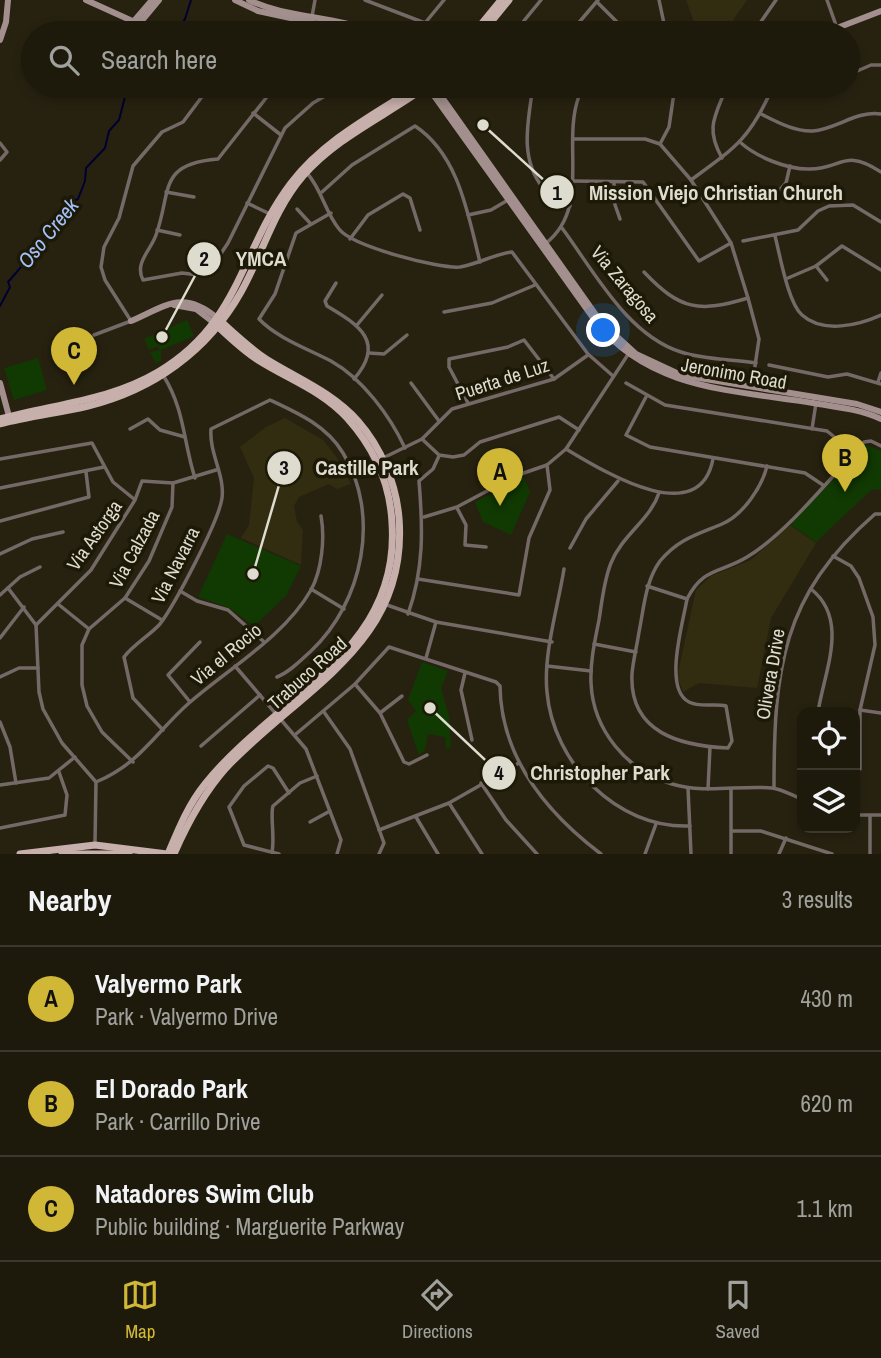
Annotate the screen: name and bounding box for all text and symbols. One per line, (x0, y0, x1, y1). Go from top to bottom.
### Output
search box (21, 21, 860, 98)
icon: search (45, 41, 83, 79)
text: Search here (101, 42, 217, 77)
callout: Mission Viejo Christian Church (540, 171, 857, 213)
text: 1 (552, 178, 562, 207)
text: Mission Viejo Christian Church (589, 178, 843, 207)
water label: Oso Creek (11, 191, 86, 274)
callout: YMCA (187, 238, 300, 280)
street label: Via Zaragosa (585, 240, 665, 328)
text: 2 (199, 244, 209, 273)
text: YMCA (236, 244, 287, 273)
your location (586, 313, 620, 347)
pin: C (51, 327, 97, 385)
street label: Jeronimo Road (679, 351, 789, 395)
street label: Puerta de Luz (452, 352, 552, 406)
pin: B (822, 434, 868, 492)
callout: Castille Park (266, 447, 433, 489)
pin: A (477, 448, 523, 506)
text: 3 (279, 453, 289, 482)
text: Castille Park (315, 453, 419, 482)
street label: Via Astorga (60, 494, 128, 575)
street label: Via Calzada (103, 505, 165, 592)
street label: Via Navarra (145, 522, 206, 608)
street label: Via el Rocio (185, 617, 267, 691)
street label: Olivera Drive (749, 627, 791, 721)
street label: Trabuco Road (262, 630, 352, 716)
map controls (797, 707, 860, 833)
button: locate (797, 707, 860, 770)
callout: Christopher Park (482, 752, 684, 794)
text: 4 (494, 758, 504, 787)
text: Christopher Park (530, 758, 670, 787)
button: layers (797, 770, 860, 833)
text: Nearby (28, 880, 111, 920)
text: 3 results (782, 884, 853, 915)
text: Valyermo Park (95, 966, 242, 1001)
text: A (44, 983, 58, 1014)
text: 430 m (801, 983, 853, 1014)
text: Park · Valyermo Drive (95, 1001, 278, 1032)
text: El Dorado Park (95, 1071, 248, 1106)
text: B (44, 1088, 58, 1119)
text: 620 m (801, 1088, 853, 1119)
text: Park · Carrillo Drive (95, 1106, 261, 1137)
text: Natadores Swim Club (95, 1176, 314, 1211)
text: C (44, 1193, 58, 1224)
text: 1.1 km (796, 1193, 853, 1224)
text: Public building · Marguerite Parkway (95, 1211, 404, 1242)
tab: Map (121, 1276, 159, 1344)
tab: Directions (402, 1276, 473, 1344)
tab: Saved (716, 1276, 760, 1344)

